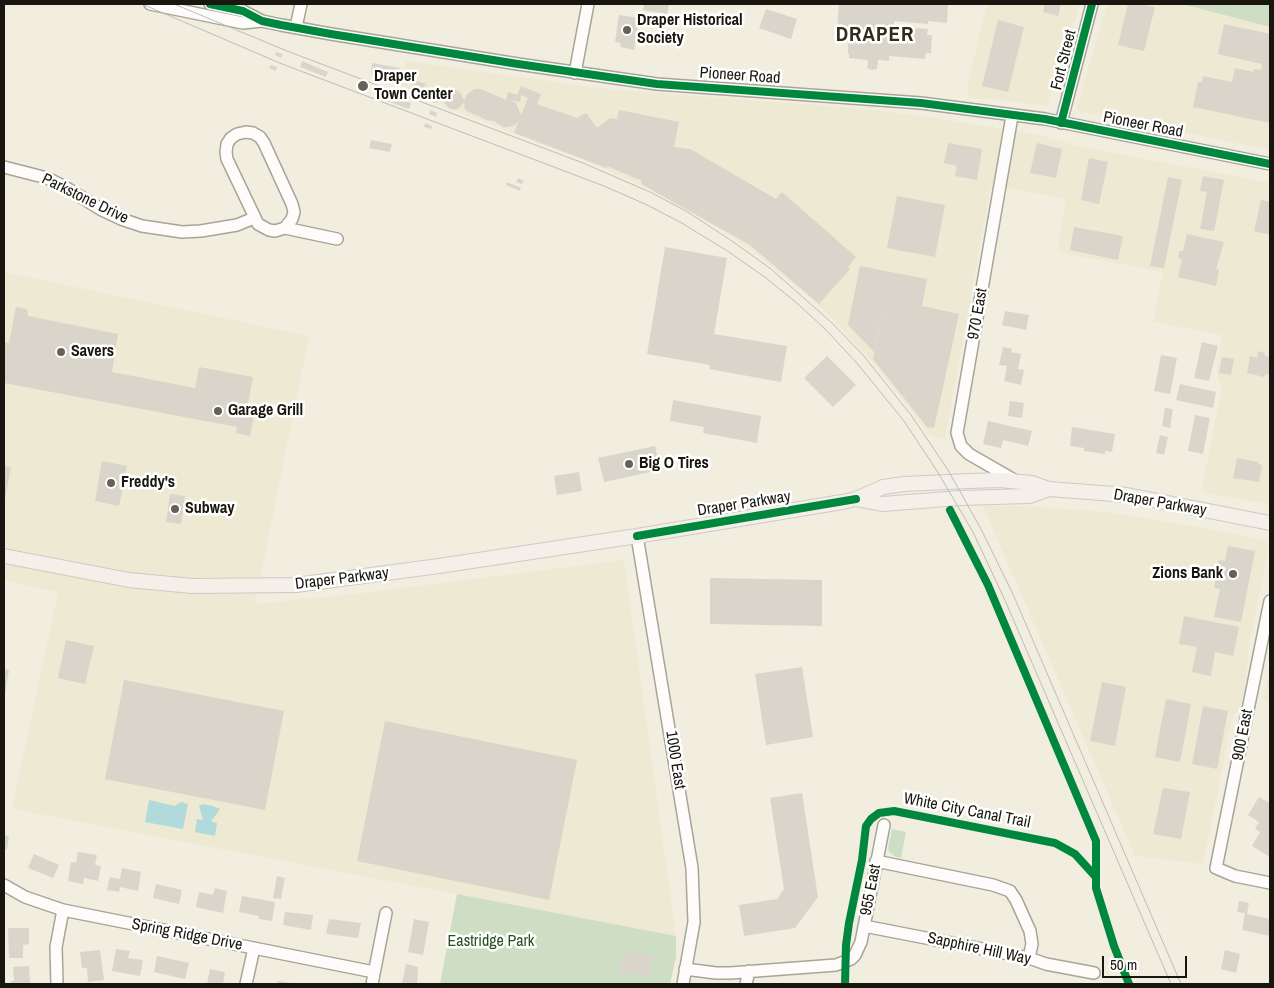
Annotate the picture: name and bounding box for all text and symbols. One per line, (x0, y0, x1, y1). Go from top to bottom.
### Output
place label: Draper Historical Society (637, 11, 743, 49)
district label: DRAPER (835, 22, 915, 48)
marker: Draper Historical Society (621, 24, 633, 36)
street label: Fort Street (1047, 28, 1081, 92)
street label: Pioneer Road (699, 64, 781, 88)
place label: Draper Town Center (374, 67, 452, 105)
marker: Draper Town Center (356, 79, 370, 93)
street label: Pioneer Road (1101, 108, 1185, 142)
street label: Parkstone Drive (39, 170, 131, 228)
street label: 970 East (964, 287, 992, 341)
place label: Savers (71, 342, 114, 362)
marker: Savers (55, 346, 67, 358)
place label: Garage Grill (228, 401, 303, 421)
marker: Garage Grill (212, 405, 224, 417)
place label: Big O Tires (639, 454, 709, 474)
marker: Big O Tires (623, 458, 635, 470)
place label: Freddy's (121, 473, 175, 493)
marker: Freddy's (105, 477, 117, 489)
street label: Draper Parkway (1112, 485, 1208, 521)
street label: Draper Parkway (696, 487, 792, 521)
place label: Subway (185, 499, 235, 519)
marker: Subway (169, 503, 181, 515)
street label: Draper Parkway (294, 564, 390, 594)
place label: Zions Bank (1152, 564, 1223, 584)
marker: Zions Bank (1227, 568, 1239, 580)
street label: 900 East (1229, 708, 1257, 762)
street label: 1000 East (661, 729, 689, 791)
street label: White City Canal Trail (902, 789, 1032, 833)
street label: 955 East (857, 863, 885, 917)
street label: Spring Ridge Drive (130, 915, 244, 955)
street label: Sapphire Hill Way (926, 929, 1032, 969)
park label: Eastridge Park (448, 932, 534, 952)
scale bar (1104, 946, 1189, 978)
text: 50 m (1110, 954, 1137, 975)

